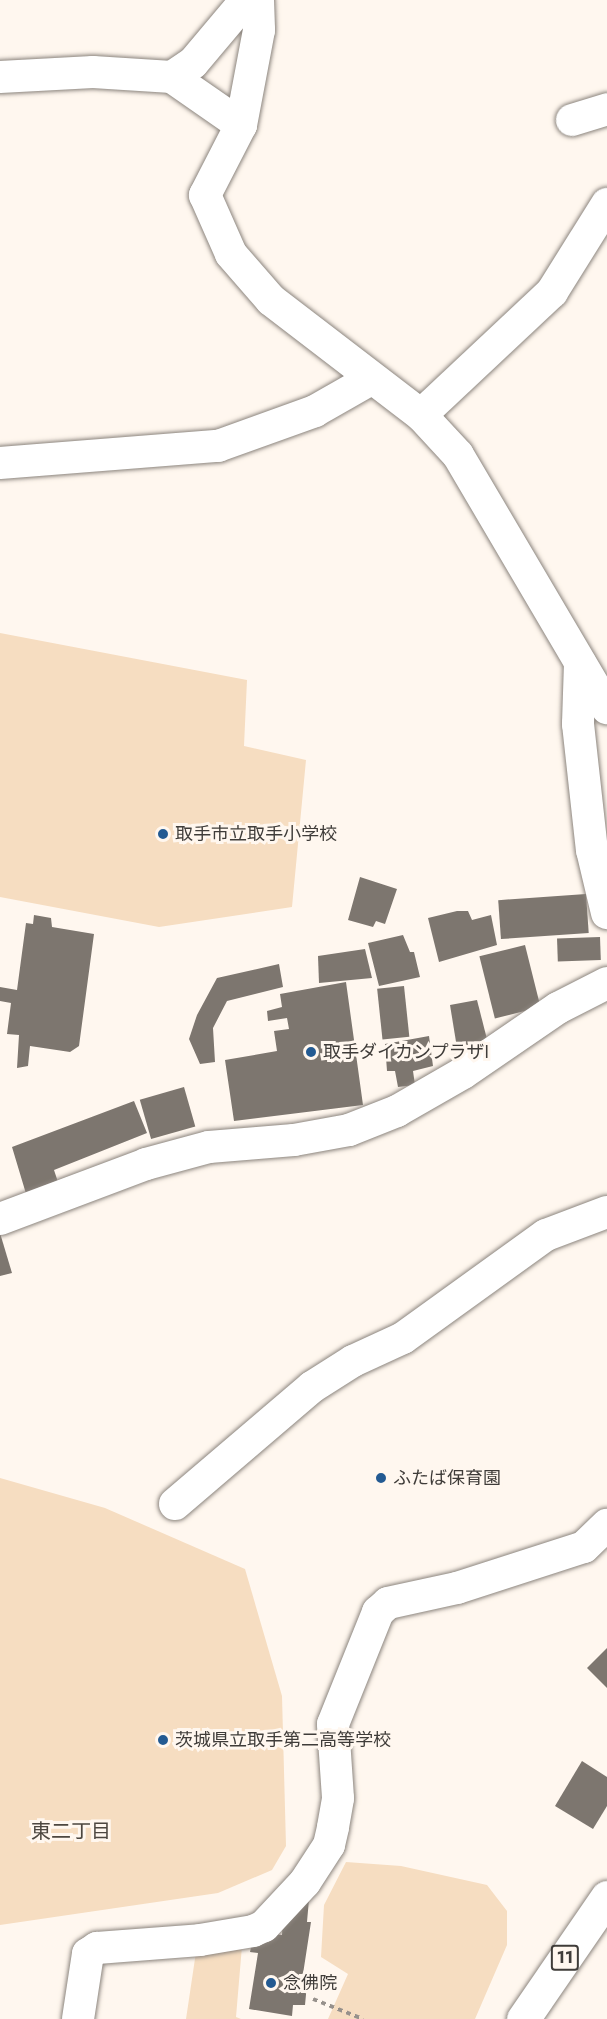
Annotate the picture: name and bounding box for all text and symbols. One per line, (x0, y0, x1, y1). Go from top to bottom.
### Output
place label: 取手市立取手小学校 (175, 823, 337, 845)
marker: 取手市立取手小学校 (156, 827, 170, 841)
place label: 取手ダイカンプラザI (323, 1041, 489, 1063)
marker: 取手ダイカンプラザI (304, 1045, 318, 1059)
place label: ふたば保育園 (393, 1467, 501, 1489)
marker: ふたば保育園 (374, 1471, 388, 1485)
place label: 茨城県立取手第二高等学校 (175, 1729, 391, 1751)
marker: 茨城県立取手第二高等学校 (156, 1733, 170, 1747)
district label: 東二丁目 (31, 1819, 111, 1843)
road number: 11 (550, 1945, 580, 1971)
place label: 念佛院 (283, 1972, 337, 1994)
marker: 念佛院 (264, 1976, 278, 1990)

